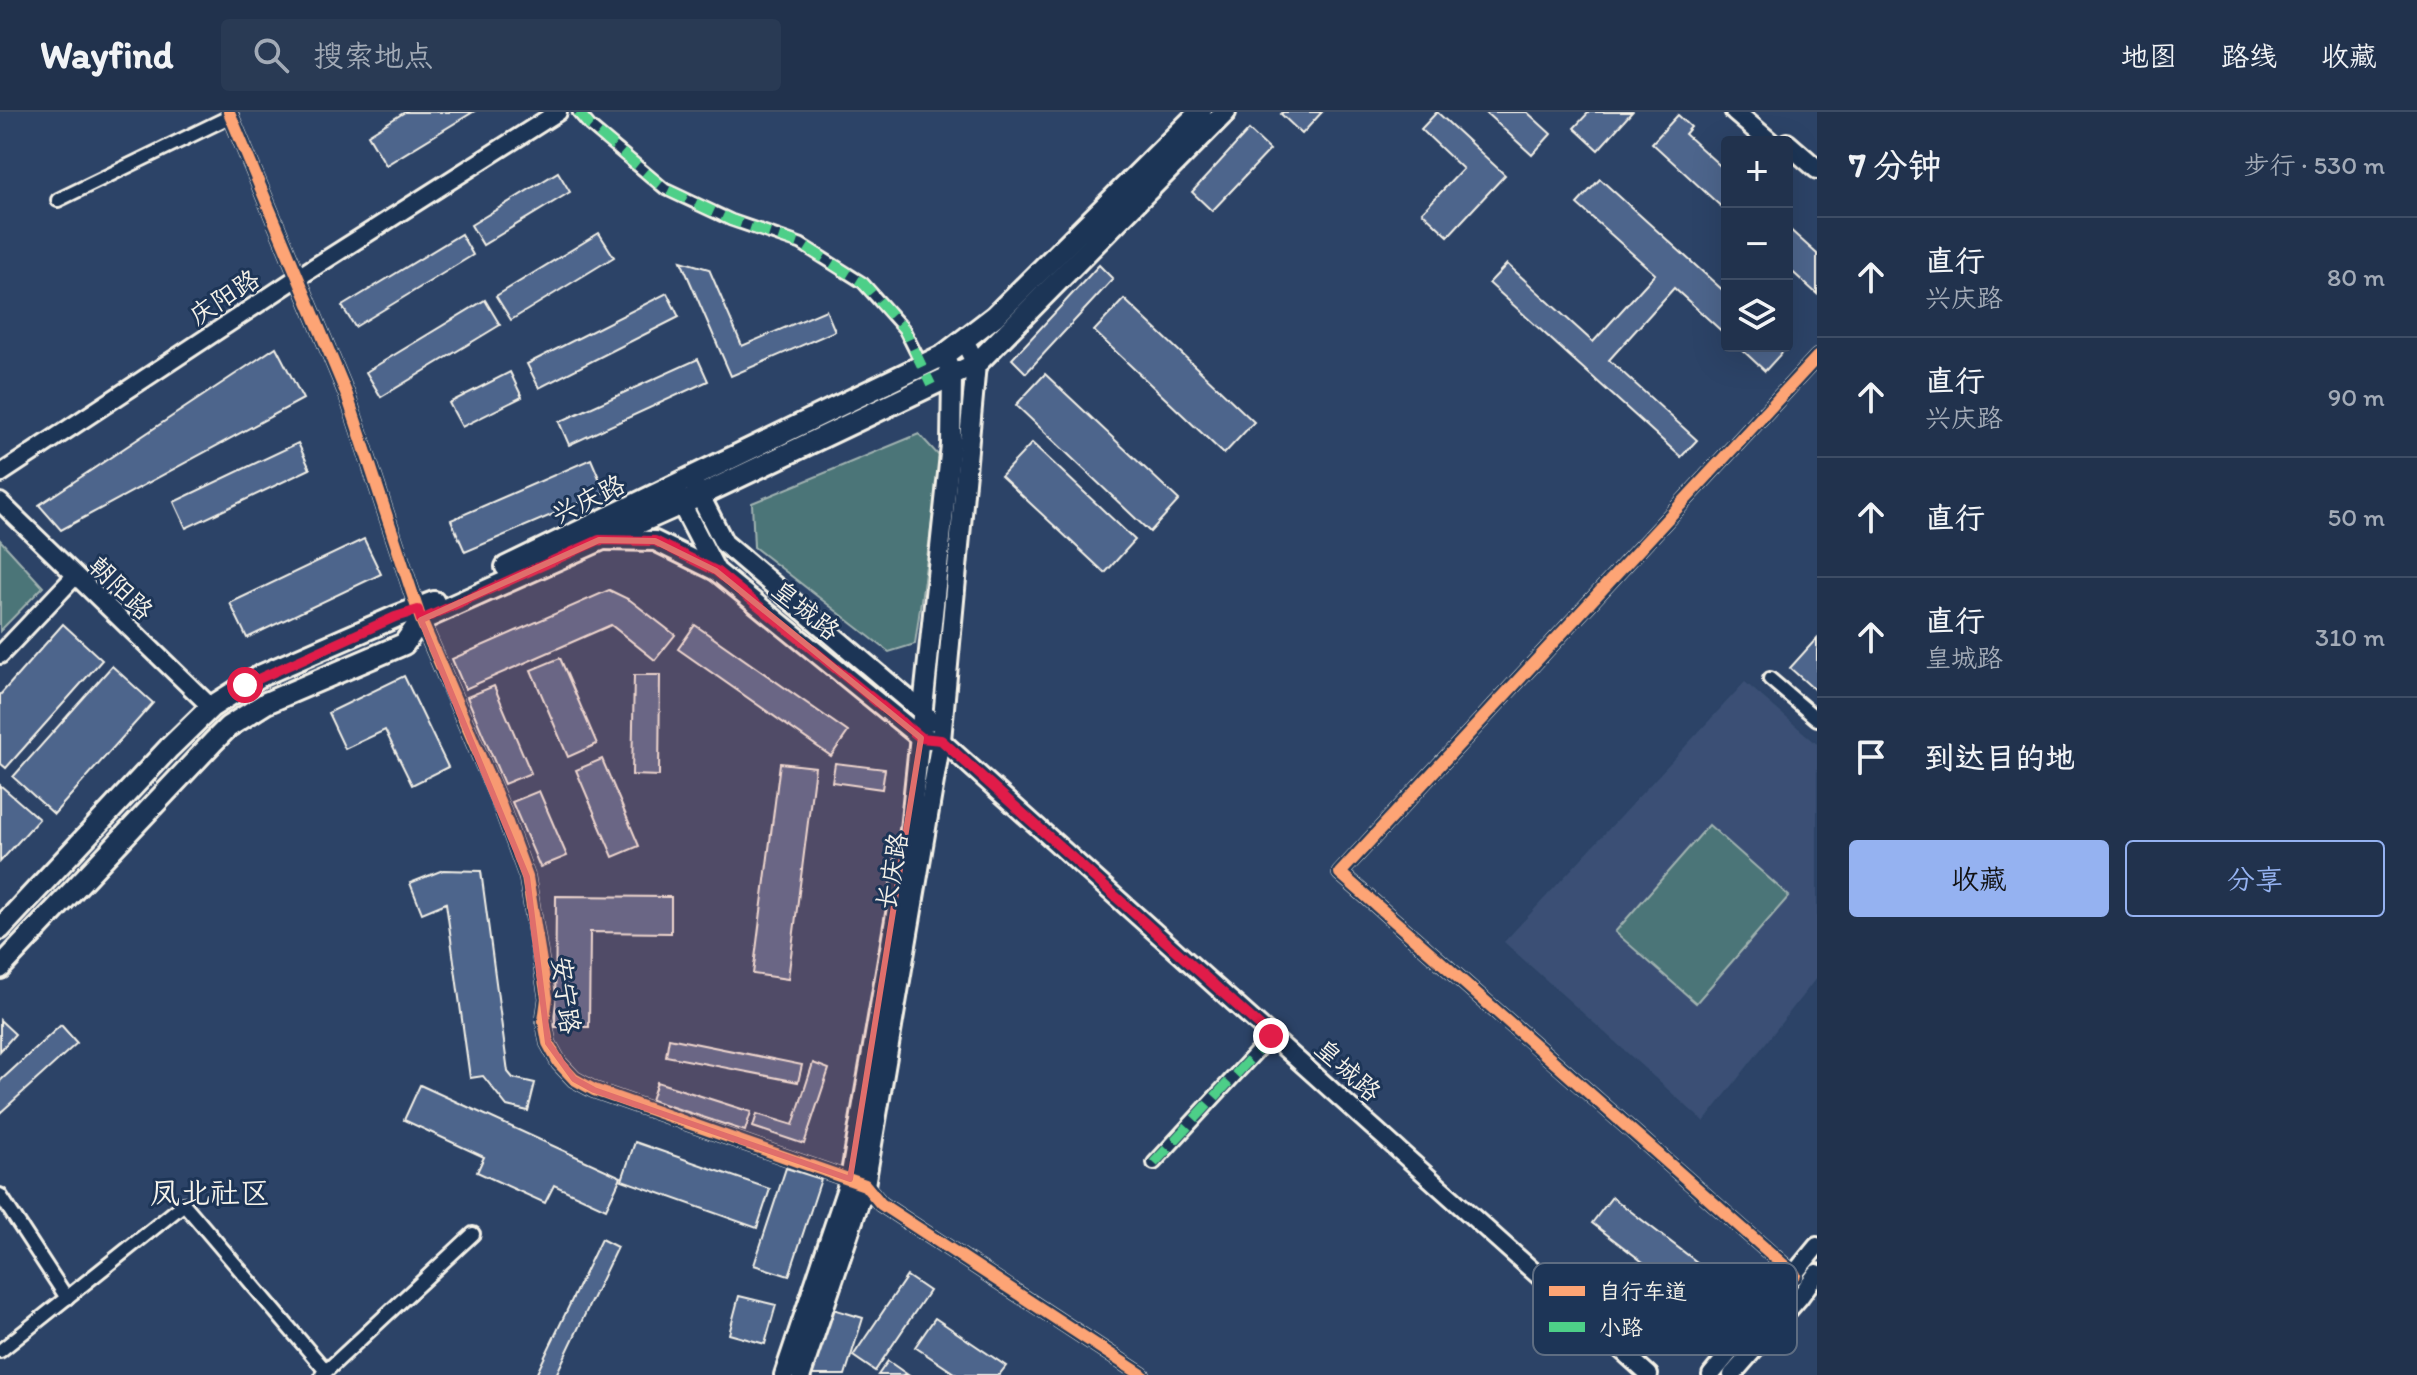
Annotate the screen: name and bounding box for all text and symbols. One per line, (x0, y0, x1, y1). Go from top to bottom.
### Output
search box (221, 19, 781, 91)
text: Wayfind (40, 32, 173, 78)
icon: search (249, 33, 293, 77)
text: 搜索地点 (313, 37, 433, 74)
text: 地图 (2121, 39, 2177, 73)
text: 路线 (2221, 39, 2277, 73)
text: 收藏 (2321, 39, 2377, 73)
map controls (1721, 136, 1793, 352)
button: + (1721, 136, 1793, 208)
text: 7 分钟 (1849, 145, 1942, 186)
text: 步行 · 530 m (2244, 149, 2385, 181)
button: − (1721, 208, 1793, 280)
text: 直行 (1925, 242, 1985, 279)
icon: ahead (1849, 255, 1893, 299)
text: 80 m (2327, 261, 2385, 293)
street label: 庆阳路 (183, 262, 265, 332)
button: layers (1721, 280, 1793, 352)
text: 兴庆路 (1925, 282, 2003, 314)
text: 直行 (1925, 362, 1985, 399)
icon: ahead (1849, 375, 1893, 419)
text: 90 m (2328, 381, 2385, 413)
text: 兴庆路 (1925, 402, 2003, 434)
street label: 兴庆路 (546, 468, 630, 530)
icon: ahead (1849, 495, 1893, 539)
text: 直行 (1925, 499, 1985, 536)
text: 50 m (2328, 501, 2385, 533)
street label: 朝阳路 (82, 549, 160, 627)
street label: 皇城路 (766, 573, 846, 647)
text: 直行 (1925, 602, 1985, 639)
icon: ahead (1849, 615, 1893, 659)
text: 310 m (2315, 621, 2385, 653)
text: 皇城路 (1925, 642, 2003, 674)
route start (227, 667, 263, 703)
icon: arrive (1849, 735, 1893, 779)
text: 到达目的地 (1925, 739, 2075, 776)
street label: 长庆路 (869, 830, 915, 912)
button: 收藏 (1849, 840, 2109, 917)
button: 分享 (2125, 840, 2385, 917)
street label: 安宁路 (545, 954, 587, 1036)
route end (1253, 1018, 1289, 1054)
street label: 皇城路 (1308, 1032, 1388, 1108)
district label: 凤北社区 (150, 1174, 270, 1211)
legend (1533, 1263, 1797, 1355)
text: 自行车道 (1599, 1278, 1687, 1305)
text: 小路 (1599, 1314, 1643, 1341)

